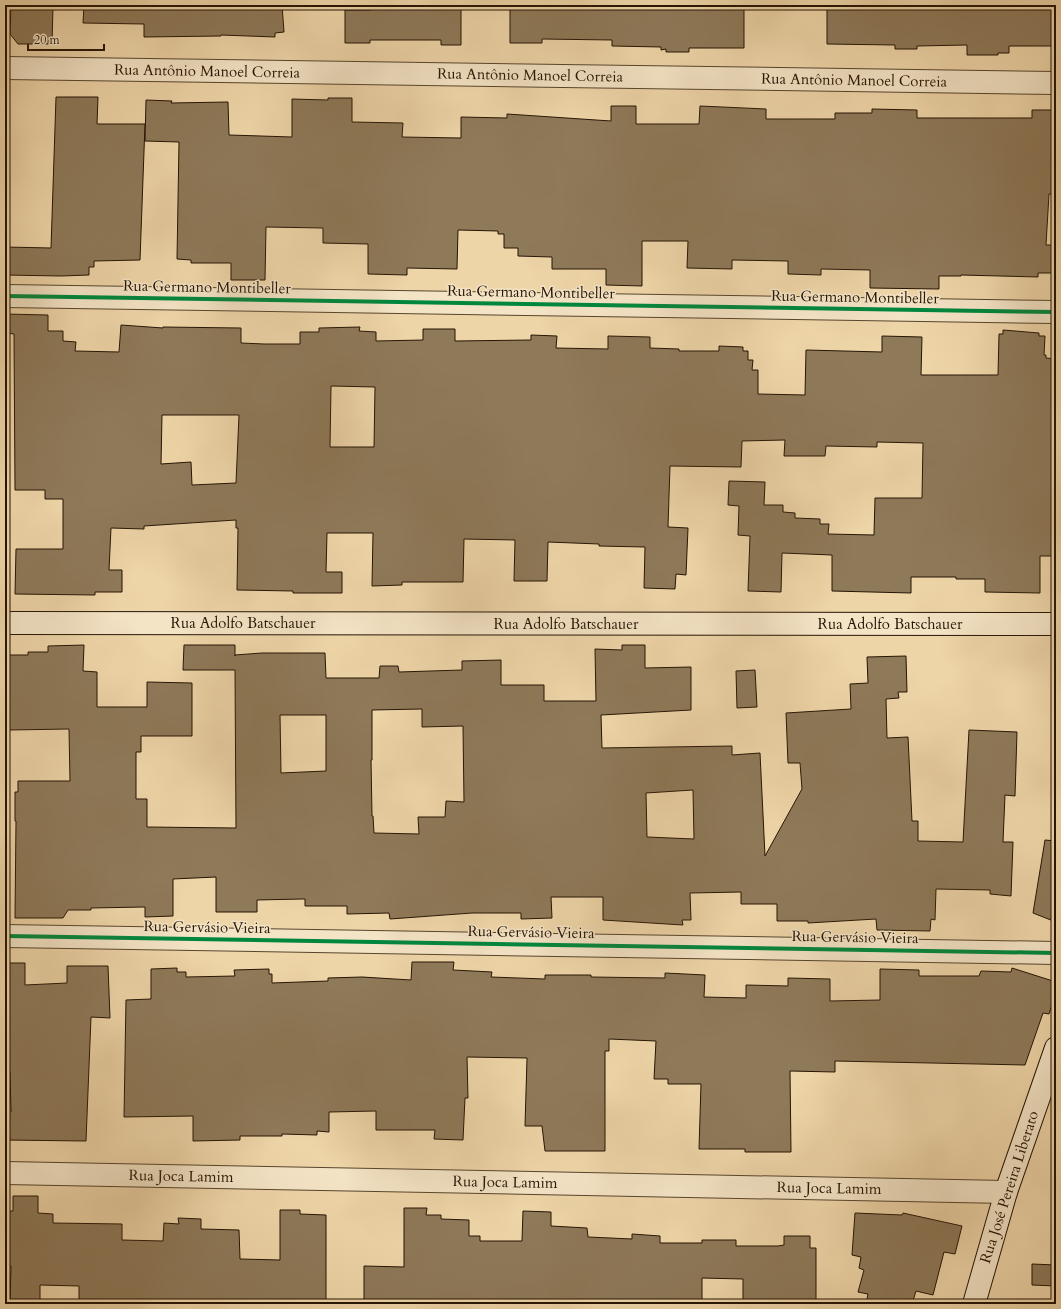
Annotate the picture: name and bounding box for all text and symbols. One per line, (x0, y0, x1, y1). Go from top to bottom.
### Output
scale bar (28, 26, 104, 52)
text: 20 m (34, 32, 61, 48)
street label: Rua Antônio Manoel Correia (114, 59, 301, 83)
street label: Rua Antônio Manoel Correia (437, 63, 624, 87)
street label: Rua Antônio Manoel Correia (761, 68, 948, 92)
street label: Rua Germano Montibeller (123, 276, 291, 298)
street label: Rua Germano Montibeller (447, 281, 615, 303)
street label: Rua Germano Montibeller (771, 286, 939, 308)
street label: Rua Adolfo Batschauer (171, 613, 316, 633)
street label: Rua Adolfo Batschauer (494, 614, 639, 634)
street label: Rua Adolfo Batschauer (818, 614, 963, 634)
street label: Rua Gervásio Vieira (143, 916, 271, 938)
street label: Rua Gervásio Vieira (467, 921, 595, 943)
street label: Rua Gervásio Vieira (791, 926, 919, 948)
street label: Rua José Pereira Liberato (975, 1108, 1043, 1266)
street label: Rua Joca Lamim (128, 1165, 234, 1187)
street label: Rua Joca Lamim (452, 1171, 558, 1193)
street label: Rua Joca Lamim (776, 1177, 882, 1199)

